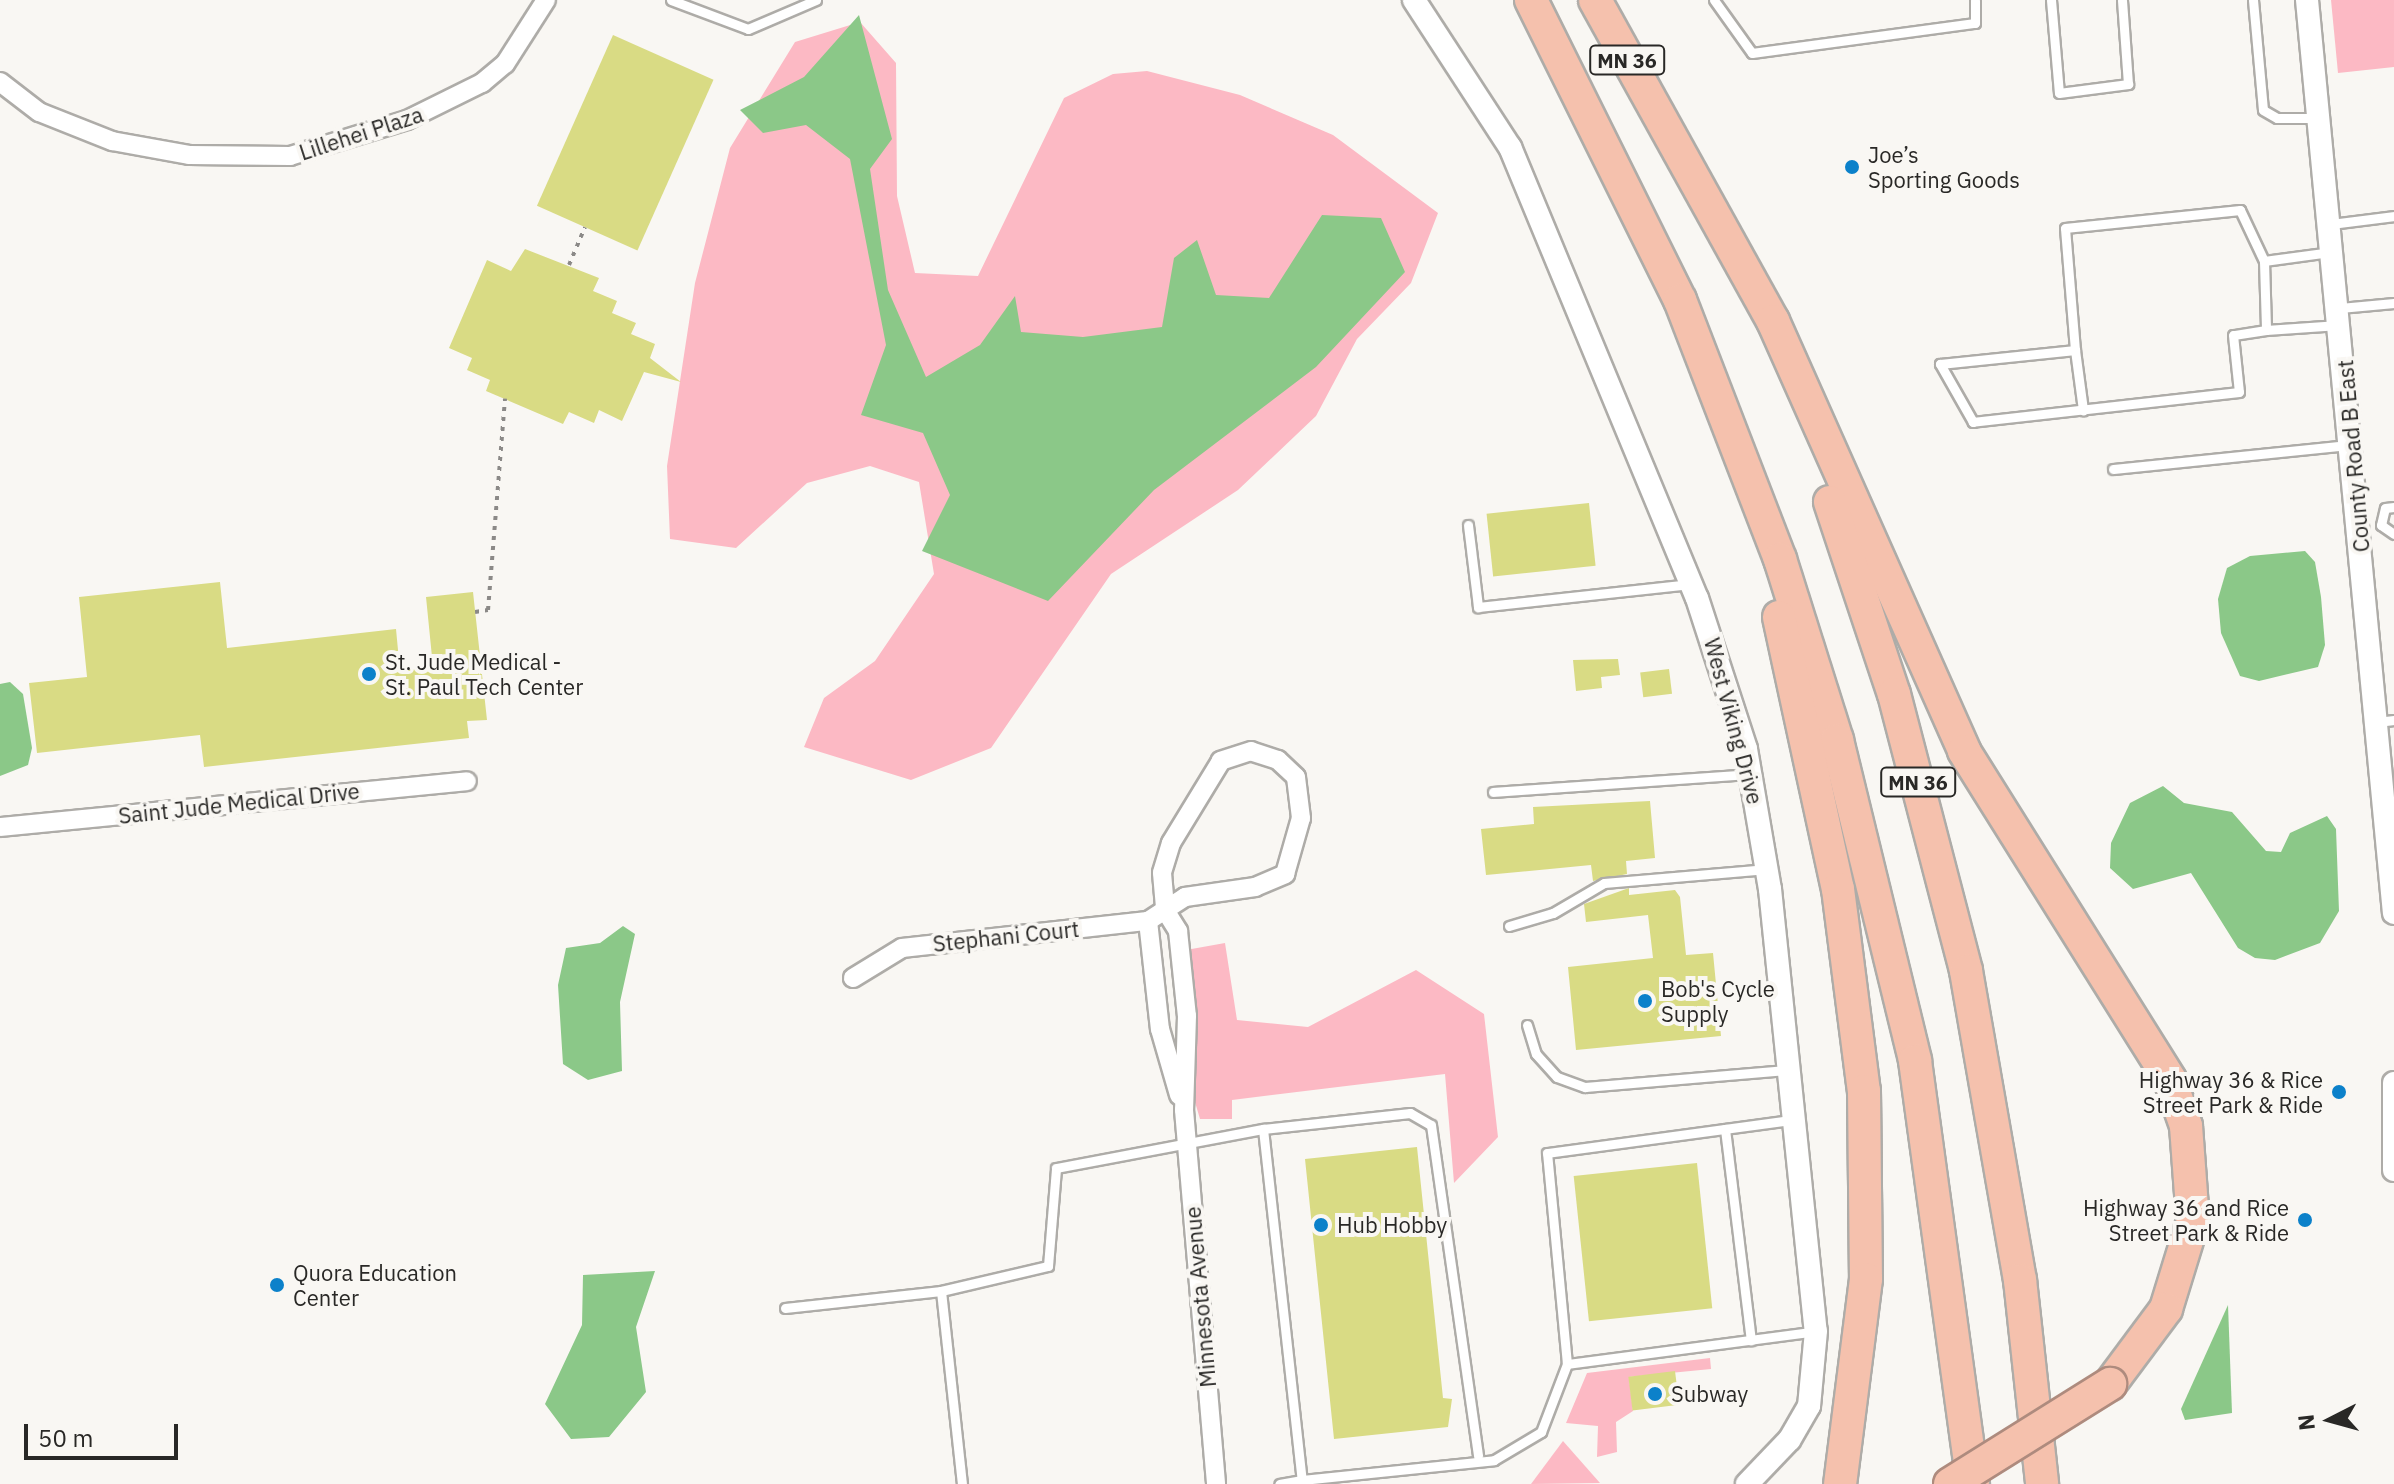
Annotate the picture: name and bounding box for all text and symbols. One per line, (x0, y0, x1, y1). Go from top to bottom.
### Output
road number: MN 36 (1589, 44, 1665, 76)
street label: Lillehei Plaza (296, 101, 426, 165)
place label: Joe’s Sporting Goods (1868, 141, 2020, 192)
marker: Joe’s Sporting Goods (1843, 158, 1861, 176)
street label: County Road B East (2331, 359, 2375, 553)
street label: West Viking Drive (1699, 635, 1769, 807)
place label: St. Jude Medical - St. Paul Tech Center (385, 648, 583, 700)
marker: St. Jude Medical - St. Paul Tech Center (360, 665, 378, 683)
road number: MN 36 (1880, 766, 1956, 798)
street label: Saint Jude Medical Drive (117, 777, 361, 829)
street label: Stephani Court (931, 915, 1081, 957)
place label: Bob's Cycle Supply (1661, 975, 1775, 1026)
marker: Bob's Cycle Supply (1636, 992, 1654, 1010)
place label: Highway 36 & Rice Street Park & Ride (2139, 1066, 2323, 1118)
marker: Highway 36 & Rice Street Park & Ride (2330, 1083, 2348, 1101)
place label: Highway 36 and Rice Street Park & Ride (2083, 1194, 2289, 1246)
street label: Minnesota Avenue (1179, 1205, 1221, 1389)
marker: Highway 36 and Rice Street Park & Ride (2296, 1211, 2314, 1229)
place label: Hub Hobby (1337, 1212, 1447, 1238)
marker: Hub Hobby (1312, 1216, 1330, 1234)
place label: Quora Education Center (293, 1259, 457, 1310)
marker: Quora Education Center (268, 1276, 286, 1294)
north arrow (2290, 1380, 2370, 1460)
place label: Subway (1671, 1381, 1748, 1407)
marker: Subway (1646, 1385, 1664, 1403)
scale bar (28, 1408, 182, 1458)
text: N (2290, 1413, 2321, 1432)
text: 50 m (38, 1422, 93, 1454)

